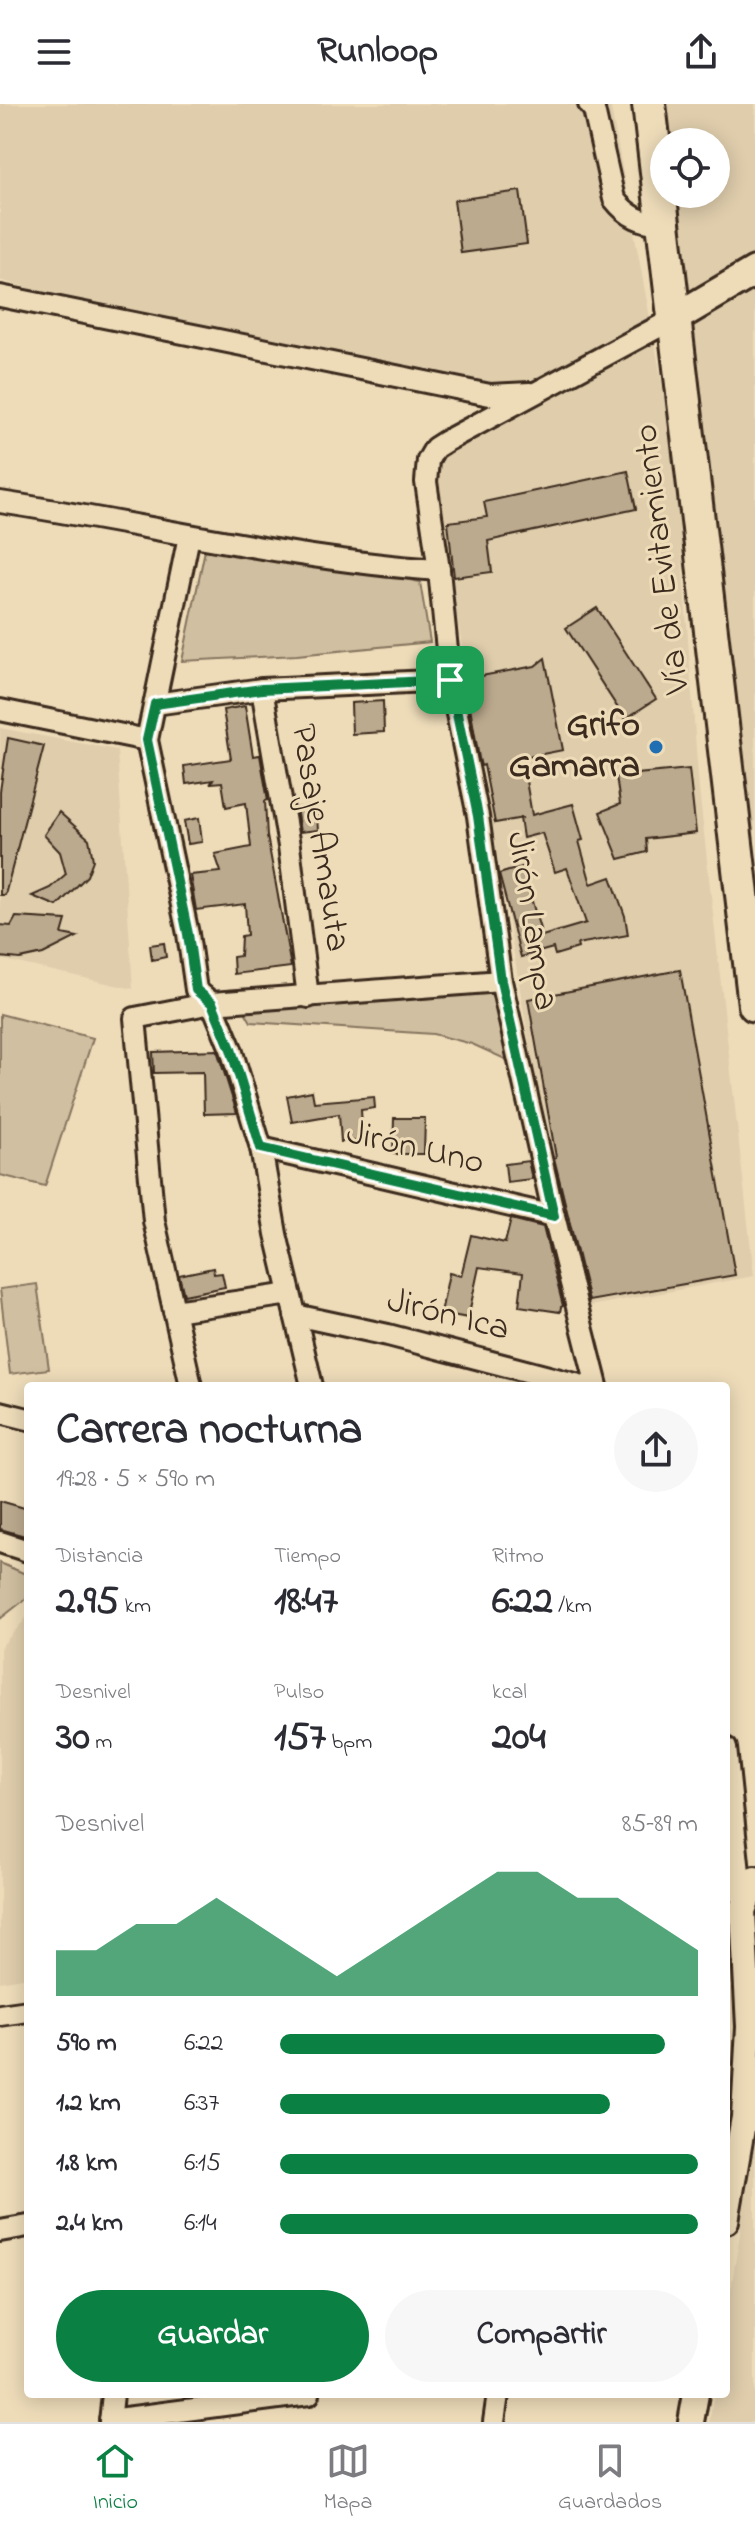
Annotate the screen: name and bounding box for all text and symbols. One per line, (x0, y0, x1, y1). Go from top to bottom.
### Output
text: Runloop (317, 26, 438, 79)
icon: menu (32, 30, 76, 74)
icon: share (679, 30, 723, 74)
map controls (650, 128, 730, 208)
button: locate (650, 128, 730, 208)
street label: Vía de Evitamiento (620, 421, 706, 698)
pin (416, 646, 484, 714)
icon: arrive (428, 658, 472, 702)
place label: Grifo Gamarra (509, 700, 640, 794)
street label: Pasaje Amauta (275, 720, 363, 956)
marker: Grifo Gamarra (647, 738, 665, 756)
street label: Jirón Lampa (491, 828, 571, 1014)
street label: Jirón Uno (341, 1107, 489, 1191)
street label: Jirón Ica (381, 1275, 515, 1357)
text: Carrera nocturna (56, 1399, 362, 1463)
button: share (614, 1408, 698, 1492)
text: 19:28 · 5 × 590 m (56, 1461, 215, 1499)
text: Distancia (56, 1541, 143, 1573)
text: Tiempo (274, 1541, 341, 1573)
text: Ritmo (492, 1541, 544, 1573)
text: 2.95 (56, 1573, 119, 1632)
text: 18:47 (274, 1573, 338, 1632)
text: 6:22 (492, 1573, 553, 1632)
text: km (119, 1591, 151, 1623)
text: /km (553, 1591, 592, 1623)
text: Desnivel (56, 1677, 131, 1709)
text: Pulso (274, 1677, 324, 1709)
text: kcal (492, 1677, 527, 1709)
text: 30 (56, 1709, 90, 1768)
text: 157 (274, 1709, 326, 1768)
text: 204 (492, 1709, 546, 1768)
text: m (90, 1727, 112, 1759)
text: bpm (326, 1727, 372, 1759)
text: Desnivel (56, 1806, 144, 1844)
text: 85–89 m (622, 1806, 698, 1844)
text: 590 m (56, 2025, 117, 2063)
text: 6:22 (184, 2025, 224, 2063)
text: 1.2 km (56, 2085, 121, 2123)
text: 6:37 (184, 2085, 219, 2123)
text: 1.8 km (56, 2145, 117, 2183)
text: 6:15 (184, 2145, 221, 2183)
text: 2.4 km (56, 2205, 123, 2243)
text: 6:14 (184, 2205, 217, 2243)
button: Guardar (56, 2290, 369, 2382)
button: Compartir (385, 2290, 698, 2382)
tab: Inicio (93, 2439, 138, 2519)
tab: Mapa (323, 2439, 372, 2519)
tab: Guardados (558, 2439, 662, 2519)

